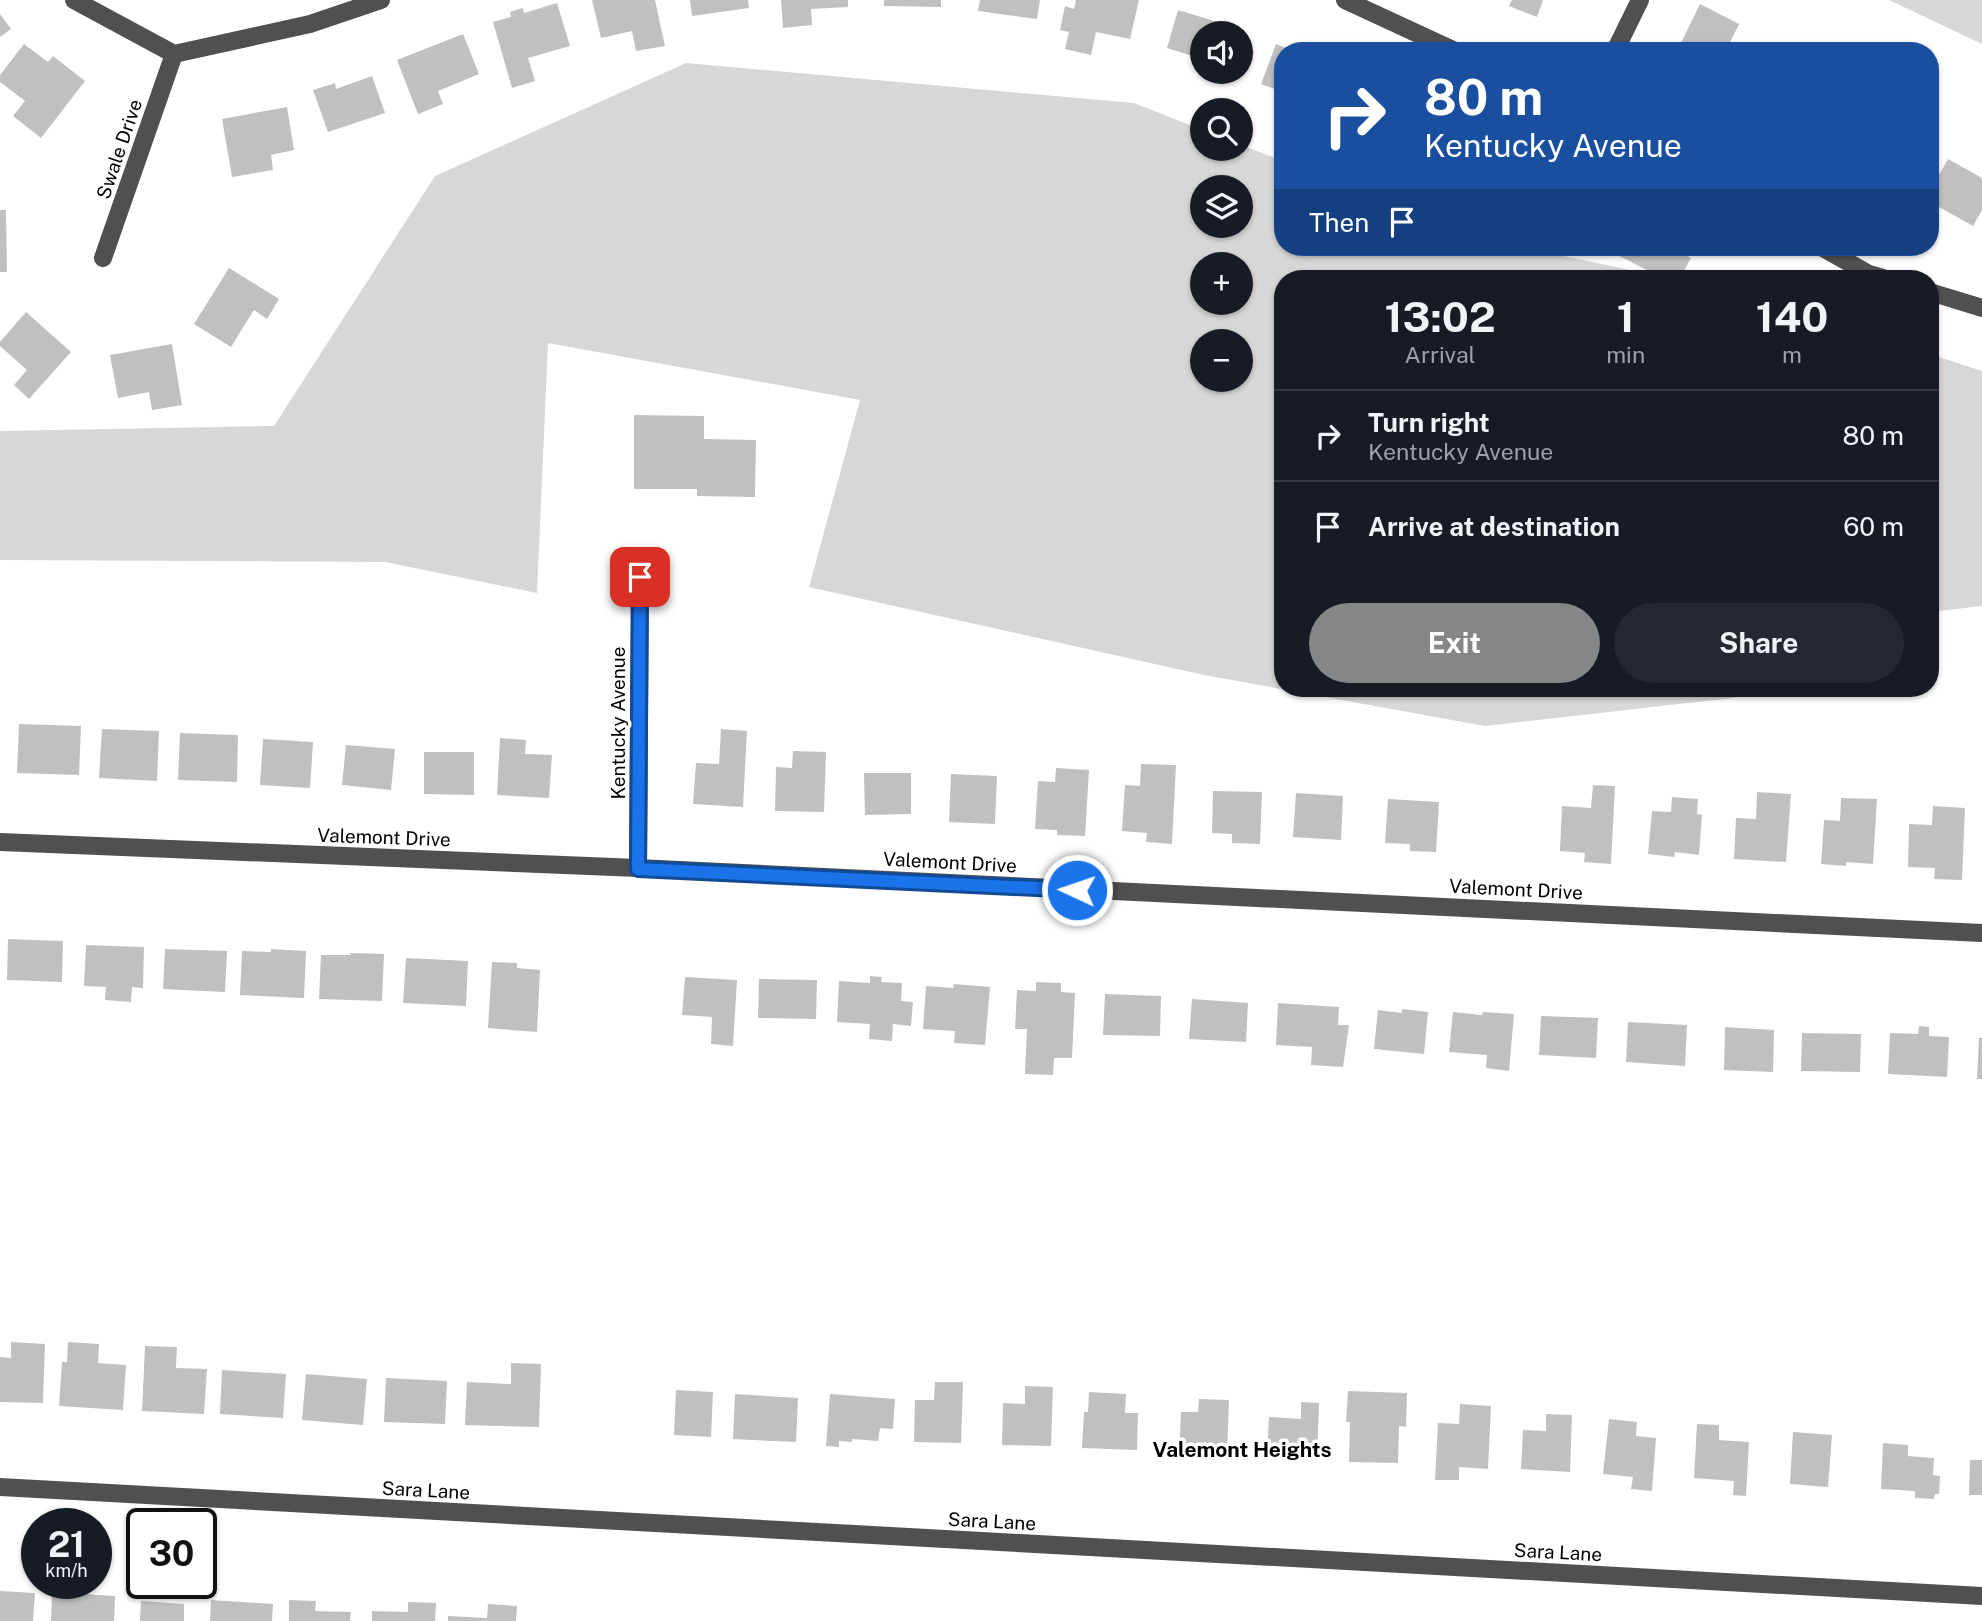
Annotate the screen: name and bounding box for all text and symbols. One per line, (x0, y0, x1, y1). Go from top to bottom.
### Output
map controls (1190, 21, 1253, 392)
button: sound (1190, 21, 1253, 84)
text: 80 m (1424, 68, 1543, 126)
icon: right (1309, 70, 1400, 161)
street label: Swale Drive (92, 96, 146, 202)
button: search (1190, 98, 1253, 161)
text: Kentucky Avenue (1424, 127, 1682, 164)
button: layers (1190, 175, 1253, 238)
icon: arrive (1383, 203, 1421, 241)
text: Then (1309, 207, 1369, 238)
button: + (1190, 252, 1253, 315)
text: 13:02 (1385, 292, 1496, 341)
text: 1 (1617, 292, 1635, 341)
text: 140 (1756, 292, 1828, 341)
button: − (1190, 329, 1253, 392)
text: Arrival (1405, 341, 1476, 368)
text: min (1606, 341, 1645, 368)
text: m (1782, 341, 1802, 368)
text: Turn right (1368, 407, 1490, 438)
icon: right (1309, 417, 1347, 455)
text: 80 m (1843, 420, 1904, 451)
text: Kentucky Avenue (1368, 438, 1553, 465)
icon: arrive (1309, 508, 1347, 546)
text: Arrive at destination (1368, 511, 1620, 542)
text: 60 m (1843, 511, 1904, 542)
pin (610, 547, 670, 607)
icon: arrive (621, 558, 659, 596)
button: Exit (1309, 603, 1600, 683)
button: Share (1614, 603, 1904, 683)
street label: Kentucky Avenue (607, 646, 629, 800)
street label: Valemont Drive (317, 824, 451, 850)
street label: Valemont Drive (883, 848, 1017, 876)
position arrow (1040, 853, 1114, 927)
street label: Valemont Drive (1449, 875, 1583, 903)
district label: Valemont Heights (1153, 1437, 1331, 1462)
street label: Sara Lane (381, 1477, 471, 1503)
speed limit sign: 30 (126, 1508, 217, 1599)
street label: Sara Lane (947, 1508, 1037, 1534)
text: 21 (48, 1524, 85, 1565)
street label: Sara Lane (1513, 1539, 1603, 1565)
text: km/h (45, 1560, 88, 1581)

